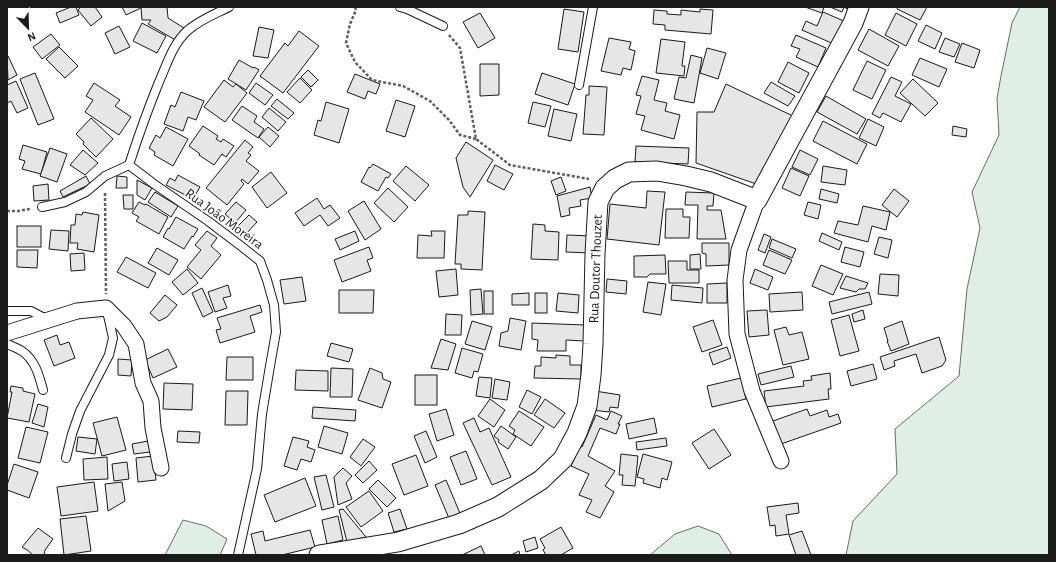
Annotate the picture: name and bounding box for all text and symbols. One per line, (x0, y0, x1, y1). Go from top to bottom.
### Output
north arrow (8, 8, 48, 48)
text: N (26, 30, 37, 43)
street label: Rua João Moreira (182, 186, 266, 252)
street label: Rua Doutor Thouzet (587, 214, 605, 324)

